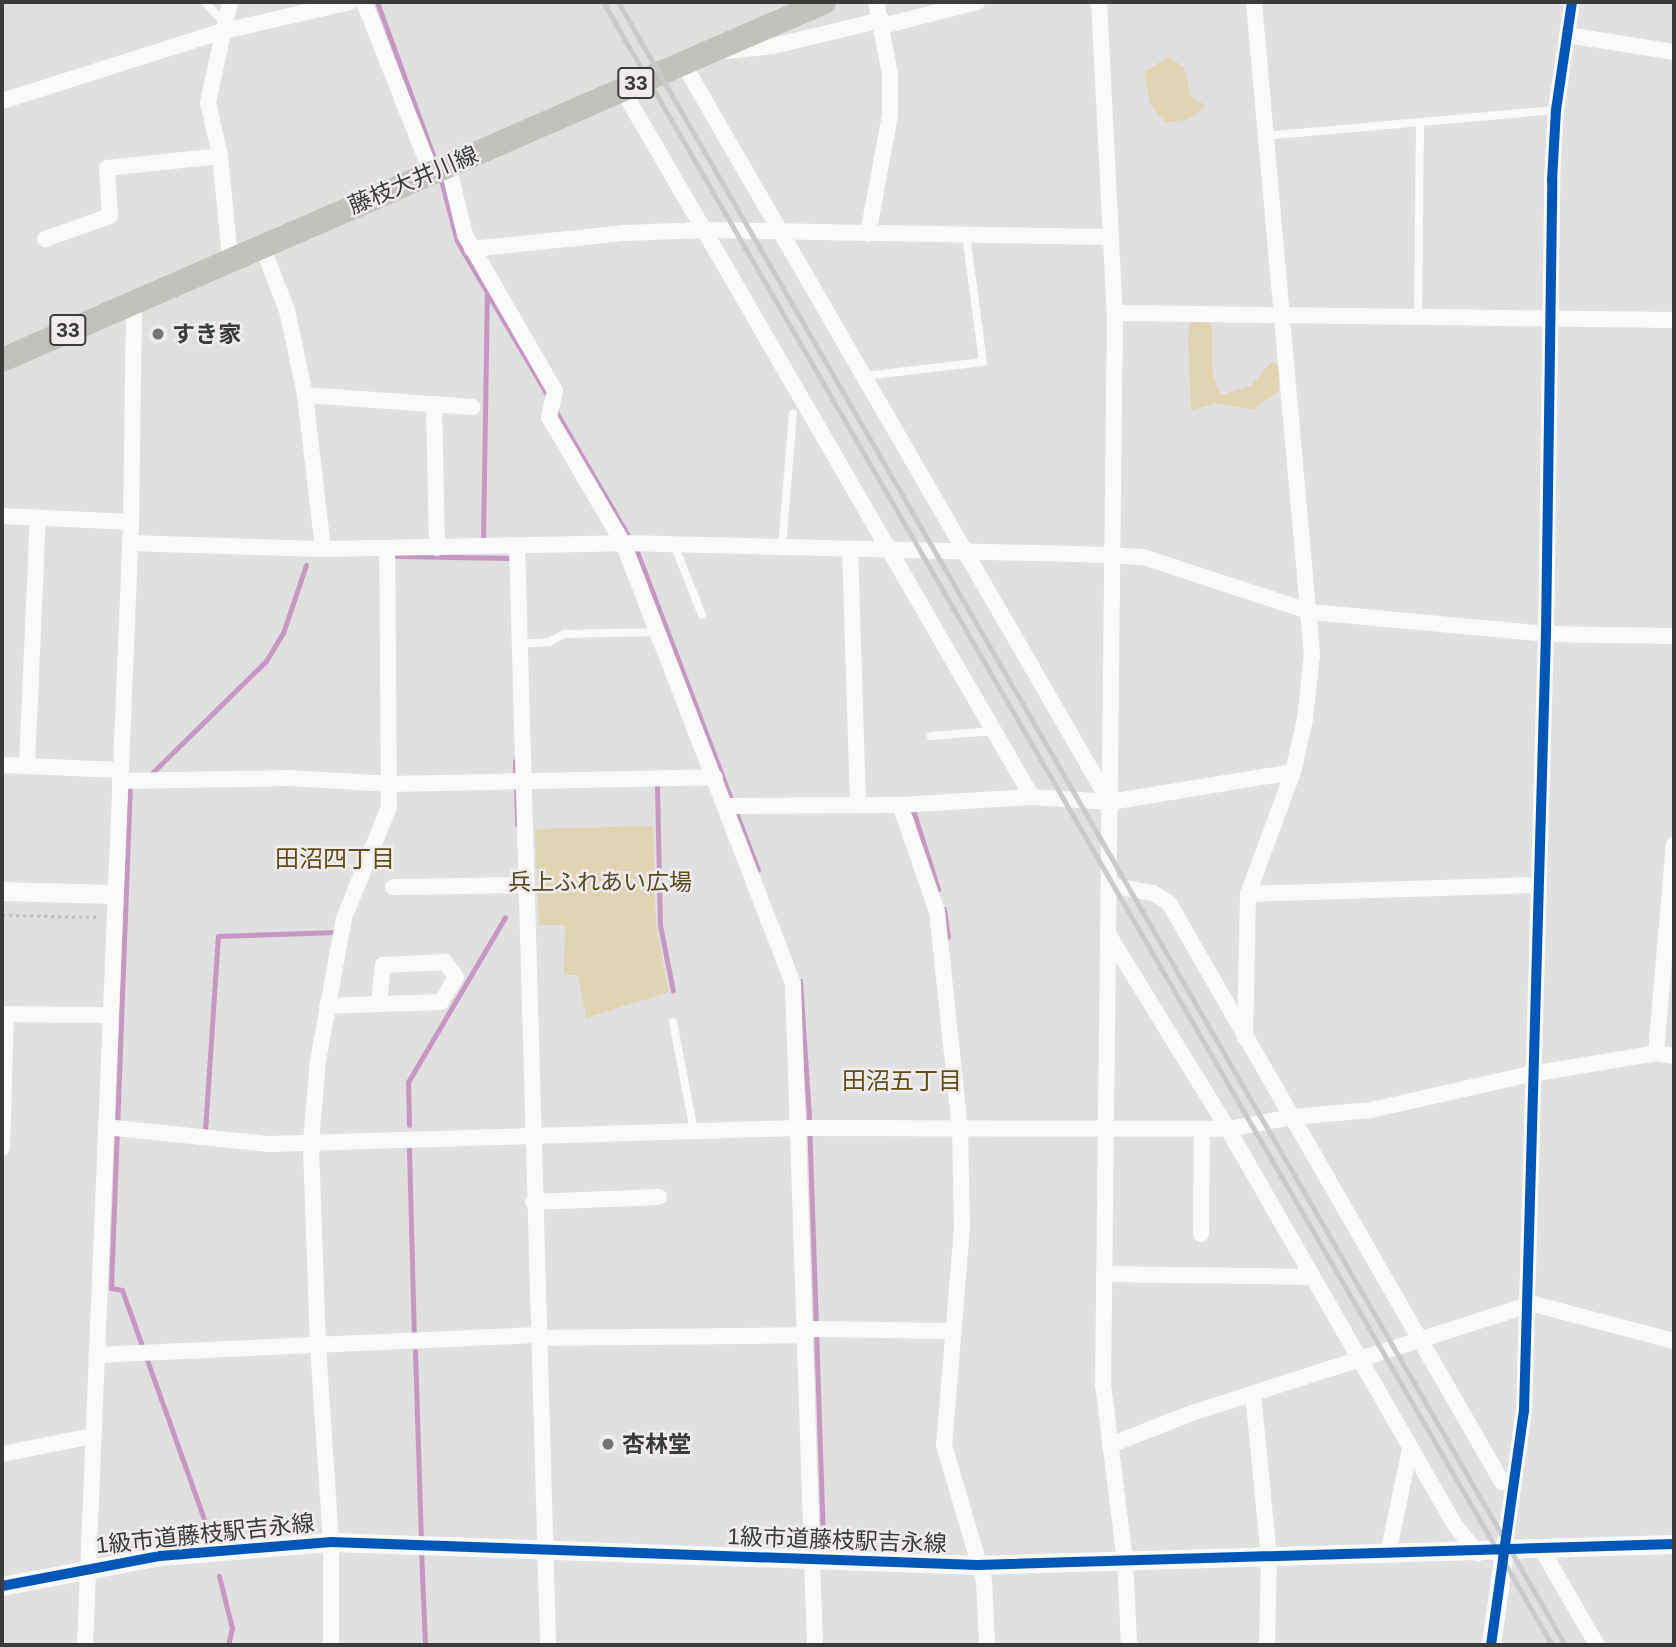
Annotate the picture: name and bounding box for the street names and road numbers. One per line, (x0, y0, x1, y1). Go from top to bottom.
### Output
road number: 33 (617, 66, 655, 100)
street label: 藤枝大井川線 (344, 140, 482, 220)
road number: 33 (49, 312, 87, 348)
street label: 1級市道藤枝駅吉永線 (94, 1509, 316, 1559)
street label: 1級市道藤枝駅吉永線 (727, 1522, 947, 1558)

